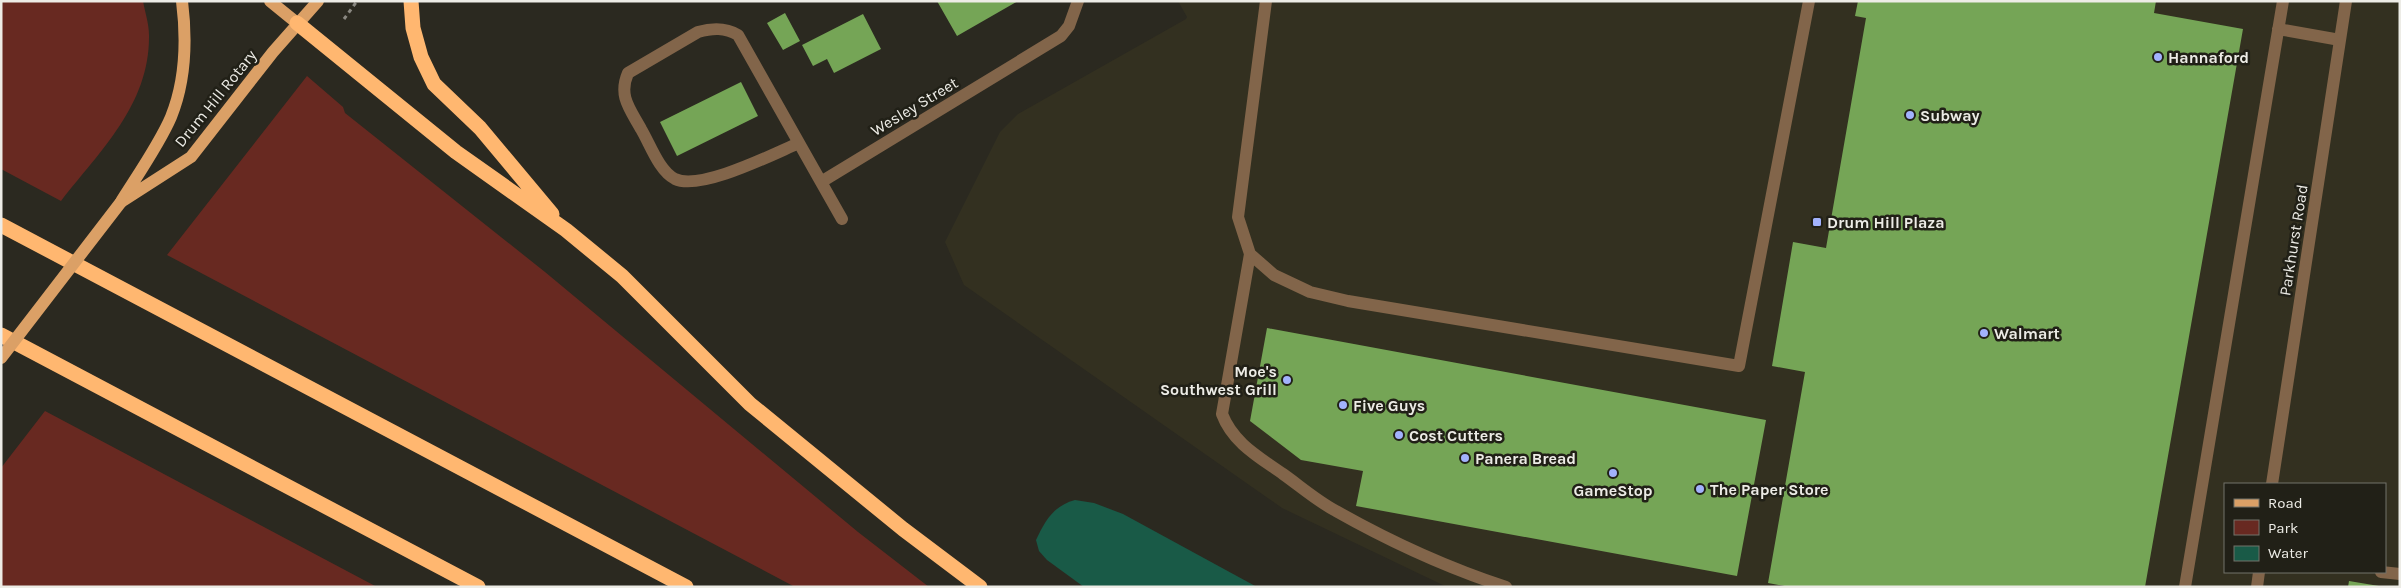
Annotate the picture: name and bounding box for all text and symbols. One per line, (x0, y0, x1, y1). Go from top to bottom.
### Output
street label: Drum Hill Rotary (170, 45, 261, 151)
place label: Hannaford (2168, 48, 2249, 67)
marker: Hannaford (2152, 51, 2164, 63)
street label: Wesley Street (867, 73, 961, 140)
place label: Subway (1920, 106, 1980, 125)
marker: Subway (1904, 109, 1916, 121)
street label: Parkhurst Road (2275, 183, 2312, 297)
place label: Drum Hill Plaza (1827, 213, 1945, 232)
marker: Drum Hill Plaza (1811, 216, 1823, 228)
place label: Walmart (1994, 324, 2060, 343)
marker: Walmart (1978, 327, 1990, 339)
place label: Moe's Southwest Grill (1160, 362, 1277, 399)
marker: Moe's Southwest Grill (1281, 374, 1293, 386)
place label: Five Guys (1353, 396, 1425, 415)
marker: Five Guys (1337, 399, 1349, 411)
place label: Cost Cutters (1409, 426, 1503, 445)
marker: Cost Cutters (1393, 429, 1405, 441)
place label: Panera Bread (1475, 449, 1576, 468)
marker: Panera Bread (1459, 452, 1471, 464)
marker: GameStop (1607, 467, 1619, 479)
place label: The Paper Store (1710, 480, 1829, 499)
place label: GameStop (1573, 481, 1653, 500)
marker: The Paper Store (1694, 483, 1706, 495)
legend (2224, 483, 2386, 573)
text: Road (2268, 494, 2303, 512)
text: Park (2268, 519, 2298, 537)
text: Water (2268, 544, 2309, 562)

